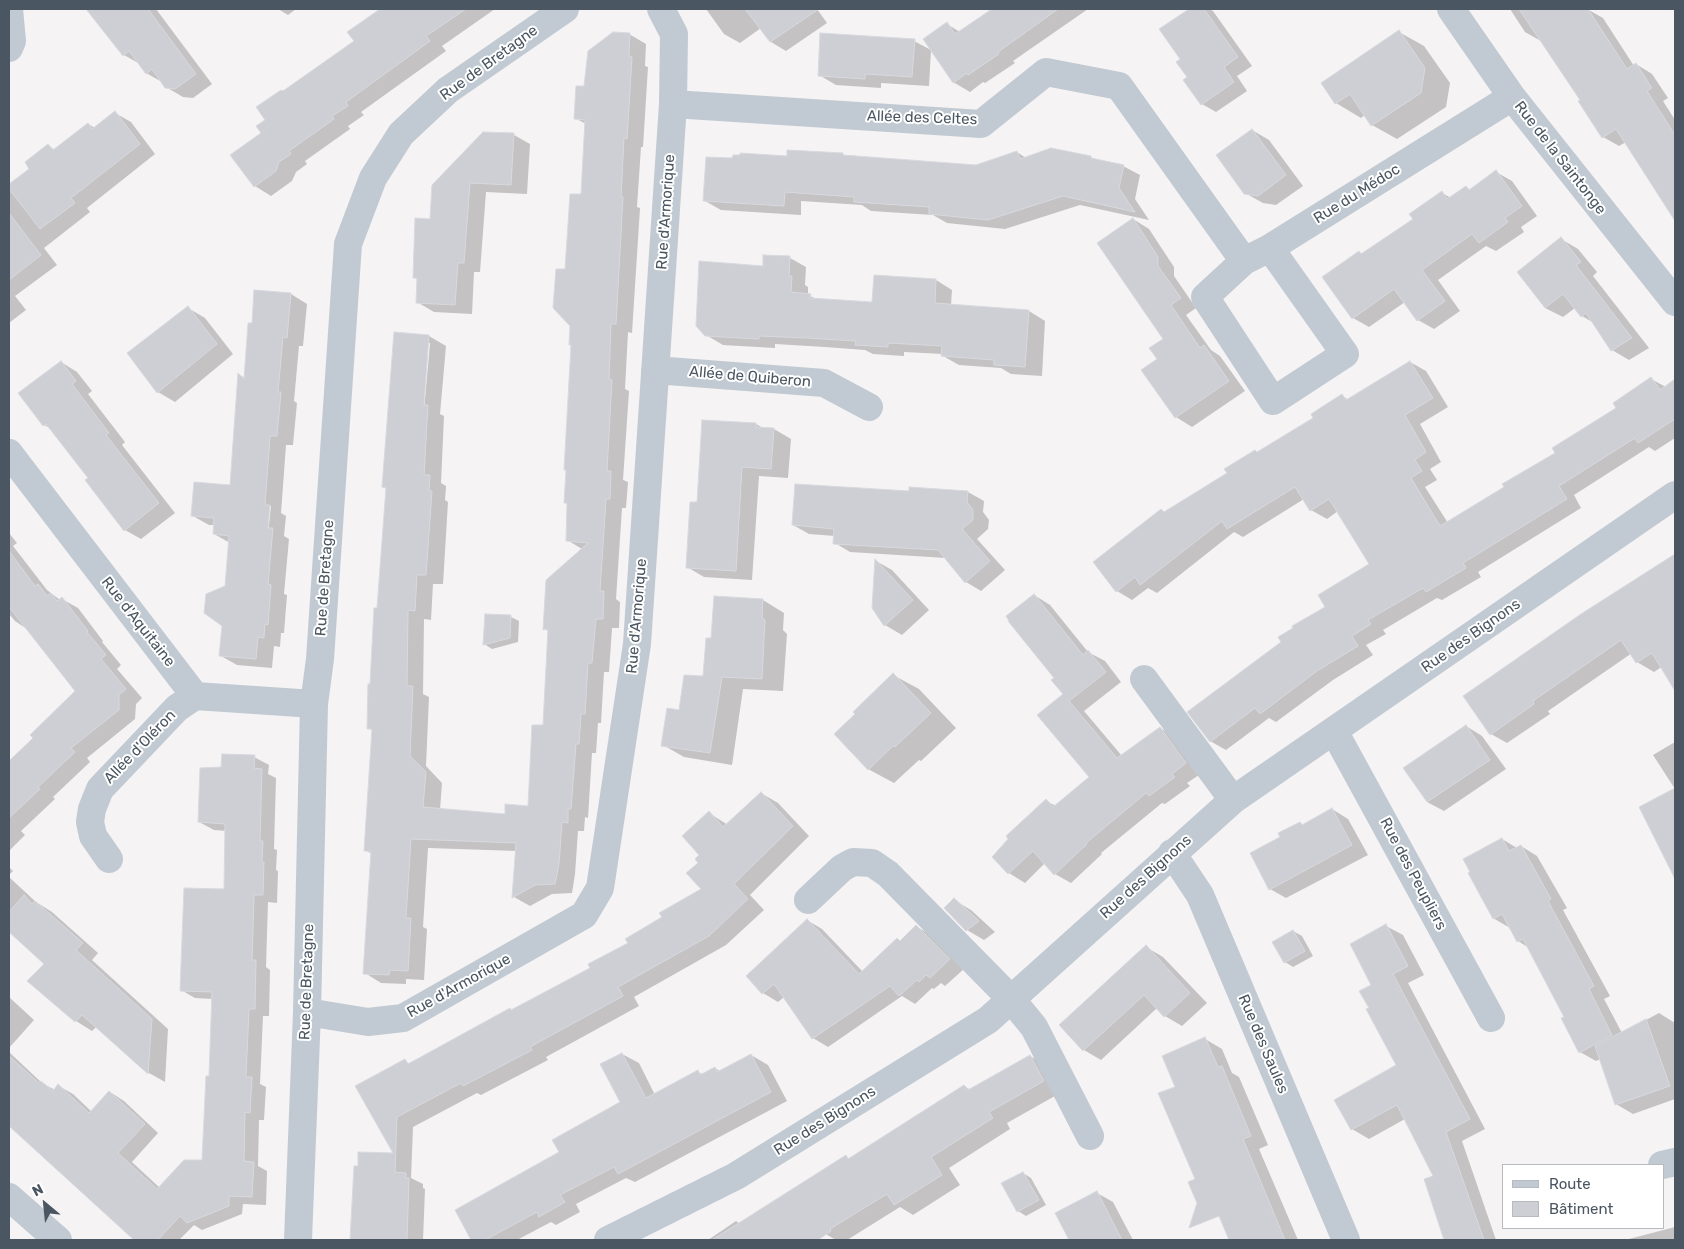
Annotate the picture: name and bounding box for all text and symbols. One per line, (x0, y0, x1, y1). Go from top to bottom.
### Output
street label: Rue de Bretagne (437, 21, 541, 105)
street label: Rue de la Saintonge (1510, 98, 1610, 218)
street label: Allée des Celtes (867, 107, 977, 129)
street label: Rue d'Armorique (653, 154, 679, 270)
street label: Rue du Médoc (1310, 160, 1404, 228)
street label: Allée de Quiberon (688, 363, 812, 391)
street label: Rue de Bretagne (312, 519, 338, 637)
street label: Rue d'Armorique (623, 558, 651, 674)
street label: Rue d'Aquitaine (97, 574, 179, 670)
street label: Rue des Bignons (1418, 595, 1524, 677)
street label: Allée d'Oléron (100, 706, 180, 788)
street label: Rue des Peupliers (1376, 815, 1450, 933)
street label: Rue des Bignons (1097, 831, 1195, 923)
street label: Rue de Bretagne (296, 923, 318, 1041)
street label: Rue d'Armorique (404, 950, 514, 1022)
street label: Rue des Saules (1234, 992, 1292, 1096)
street label: Rue des Bignons (771, 1082, 879, 1160)
legend (1502, 1164, 1664, 1229)
text: Route (1549, 1175, 1591, 1193)
north arrow (20, 1179, 70, 1229)
text: N (29, 1180, 46, 1200)
text: Bâtiment (1549, 1200, 1613, 1218)

